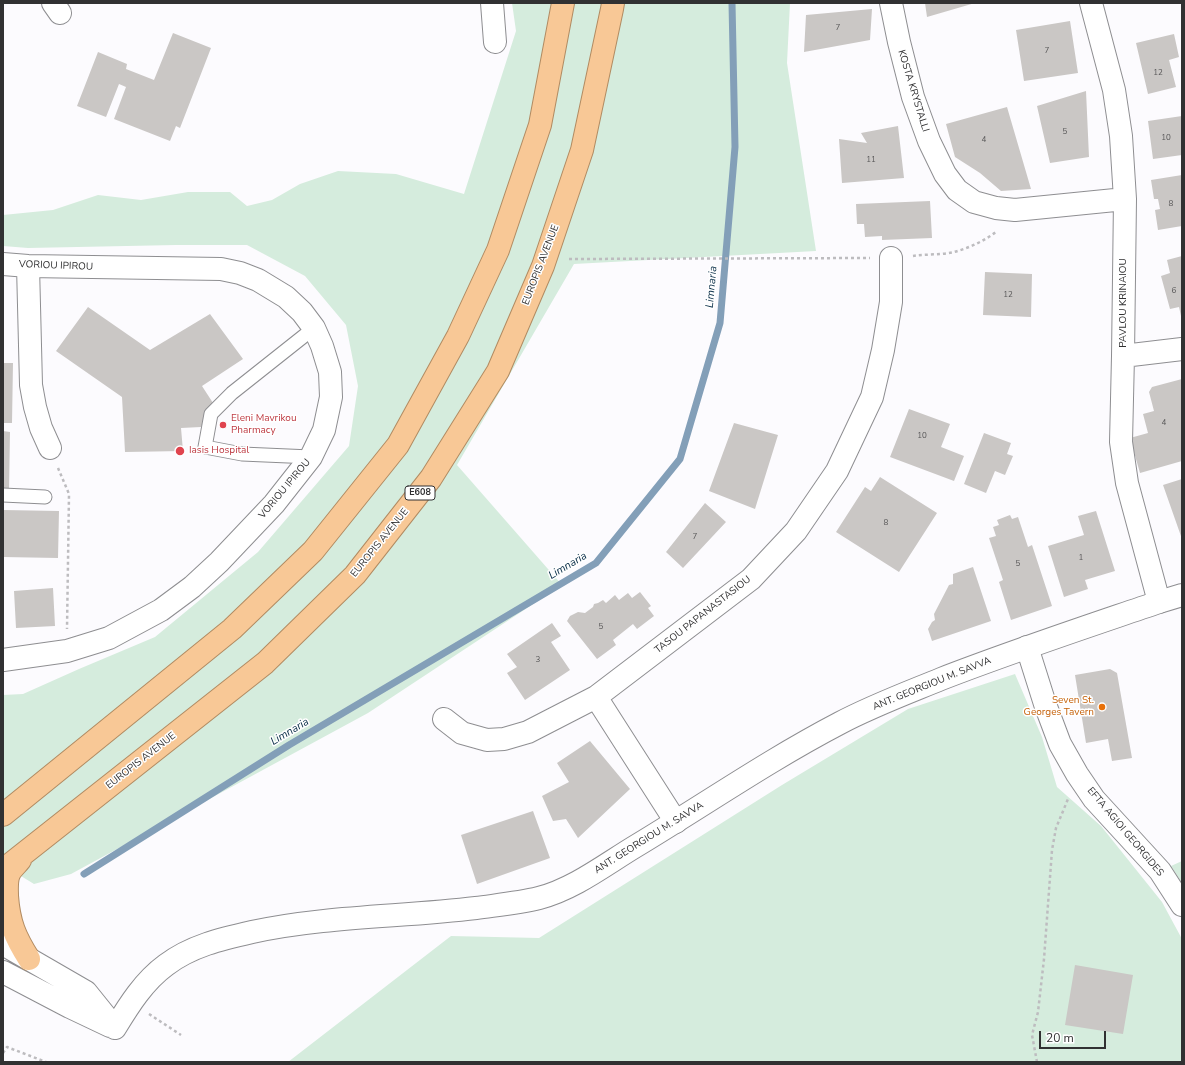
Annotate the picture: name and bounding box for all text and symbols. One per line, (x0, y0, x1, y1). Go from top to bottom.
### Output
house number: 7 (836, 23, 840, 33)
house number: 7 (1045, 46, 1049, 56)
street label: KOSTA KRYSTALLI (895, 48, 931, 134)
house number: 12 (1153, 68, 1163, 78)
house number: 5 (1063, 127, 1067, 137)
house number: 10 (1161, 133, 1171, 143)
house number: 4 (982, 135, 986, 145)
house number: 11 (866, 155, 876, 165)
house number: 8 (1169, 199, 1173, 209)
street label: EUROPIS AVENUE (520, 223, 562, 307)
street label: PAVLOU KRINAIOU (1118, 258, 1130, 348)
street label: VORIOU IPIROU (19, 259, 93, 273)
water label: Limnaria (704, 265, 720, 309)
house number: 6 (1172, 286, 1176, 296)
house number: 12 (1003, 290, 1013, 300)
place label: Eleni Mavrikou Pharmacy (231, 413, 297, 436)
house number: 4 (1162, 418, 1166, 428)
marker: Eleni Mavrikou Pharmacy (218, 420, 228, 430)
house number: 10 (917, 431, 927, 441)
marker: Iasis Hospital (174, 445, 186, 457)
place label: Iasis Hospital (189, 445, 249, 457)
street label: VORIOU IPIROU (257, 457, 313, 521)
road number: E608 (405, 486, 435, 500)
street label: EUROPIS AVENUE (349, 506, 411, 580)
house number: 8 (884, 518, 888, 528)
house number: 7 (693, 532, 697, 542)
water label: Limnaria (546, 549, 590, 583)
house number: 1 (1079, 553, 1083, 563)
house number: 5 (1016, 559, 1020, 569)
street label: TASOU PAPANASTASIOU (653, 574, 753, 656)
house number: 5 (599, 622, 603, 632)
house number: 3 (536, 655, 540, 665)
street label: ANT. GEORGIOU M. SAVVA (871, 655, 993, 713)
place label: Seven St. Georges Tavern (1024, 695, 1094, 718)
marker: Seven St. Georges Tavern (1097, 702, 1107, 712)
water label: Limnaria (268, 715, 312, 749)
street label: EUROPIS AVENUE (104, 730, 178, 792)
street label: EFTA AGIOI GEORGIDES (1084, 785, 1166, 879)
street label: ANT. GEORGIOU M. SAVVA (592, 799, 706, 877)
scale bar (1041, 1023, 1108, 1049)
text: 20 m (1046, 1030, 1074, 1046)

